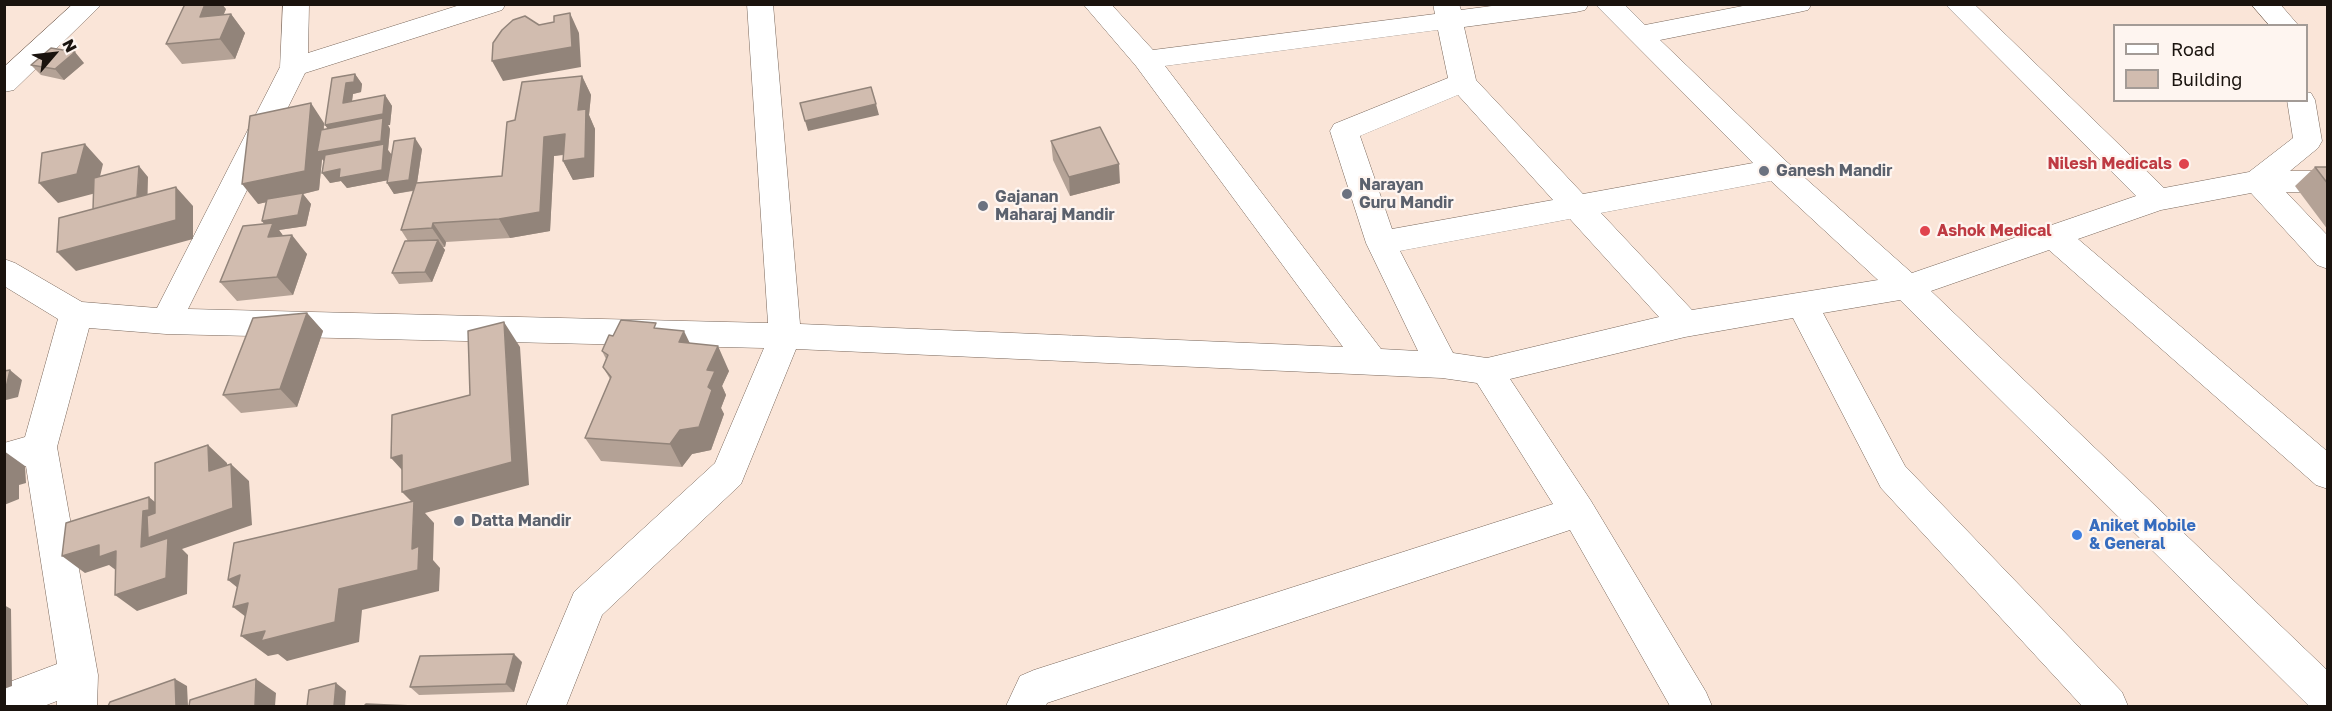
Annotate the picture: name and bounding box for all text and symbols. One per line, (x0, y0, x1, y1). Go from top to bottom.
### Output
north arrow (24, 24, 84, 84)
legend (2113, 24, 2308, 102)
text: N (58, 35, 82, 56)
text: Road (2171, 38, 2215, 60)
text: Building (2171, 68, 2242, 90)
place label: Nilesh Medicals (2047, 154, 2172, 174)
marker: Nilesh Medicals (2177, 157, 2191, 171)
place label: Ganesh Mandir (1776, 161, 1892, 181)
marker: Ganesh Mandir (1757, 164, 1771, 178)
place label: Narayan Guru Mandir (1359, 175, 1454, 213)
place label: Gajanan Maharaj Mandir (995, 187, 1115, 225)
marker: Narayan Guru Mandir (1340, 187, 1354, 201)
marker: Gajanan Maharaj Mandir (976, 199, 990, 213)
place label: Ashok Medical (1937, 221, 2052, 241)
marker: Ashok Medical (1918, 224, 1932, 238)
place label: Datta Mandir (471, 511, 571, 531)
marker: Datta Mandir (452, 514, 466, 528)
place label: Aniket Mobile & General (2089, 516, 2196, 554)
marker: Aniket Mobile & General (2070, 528, 2084, 542)

